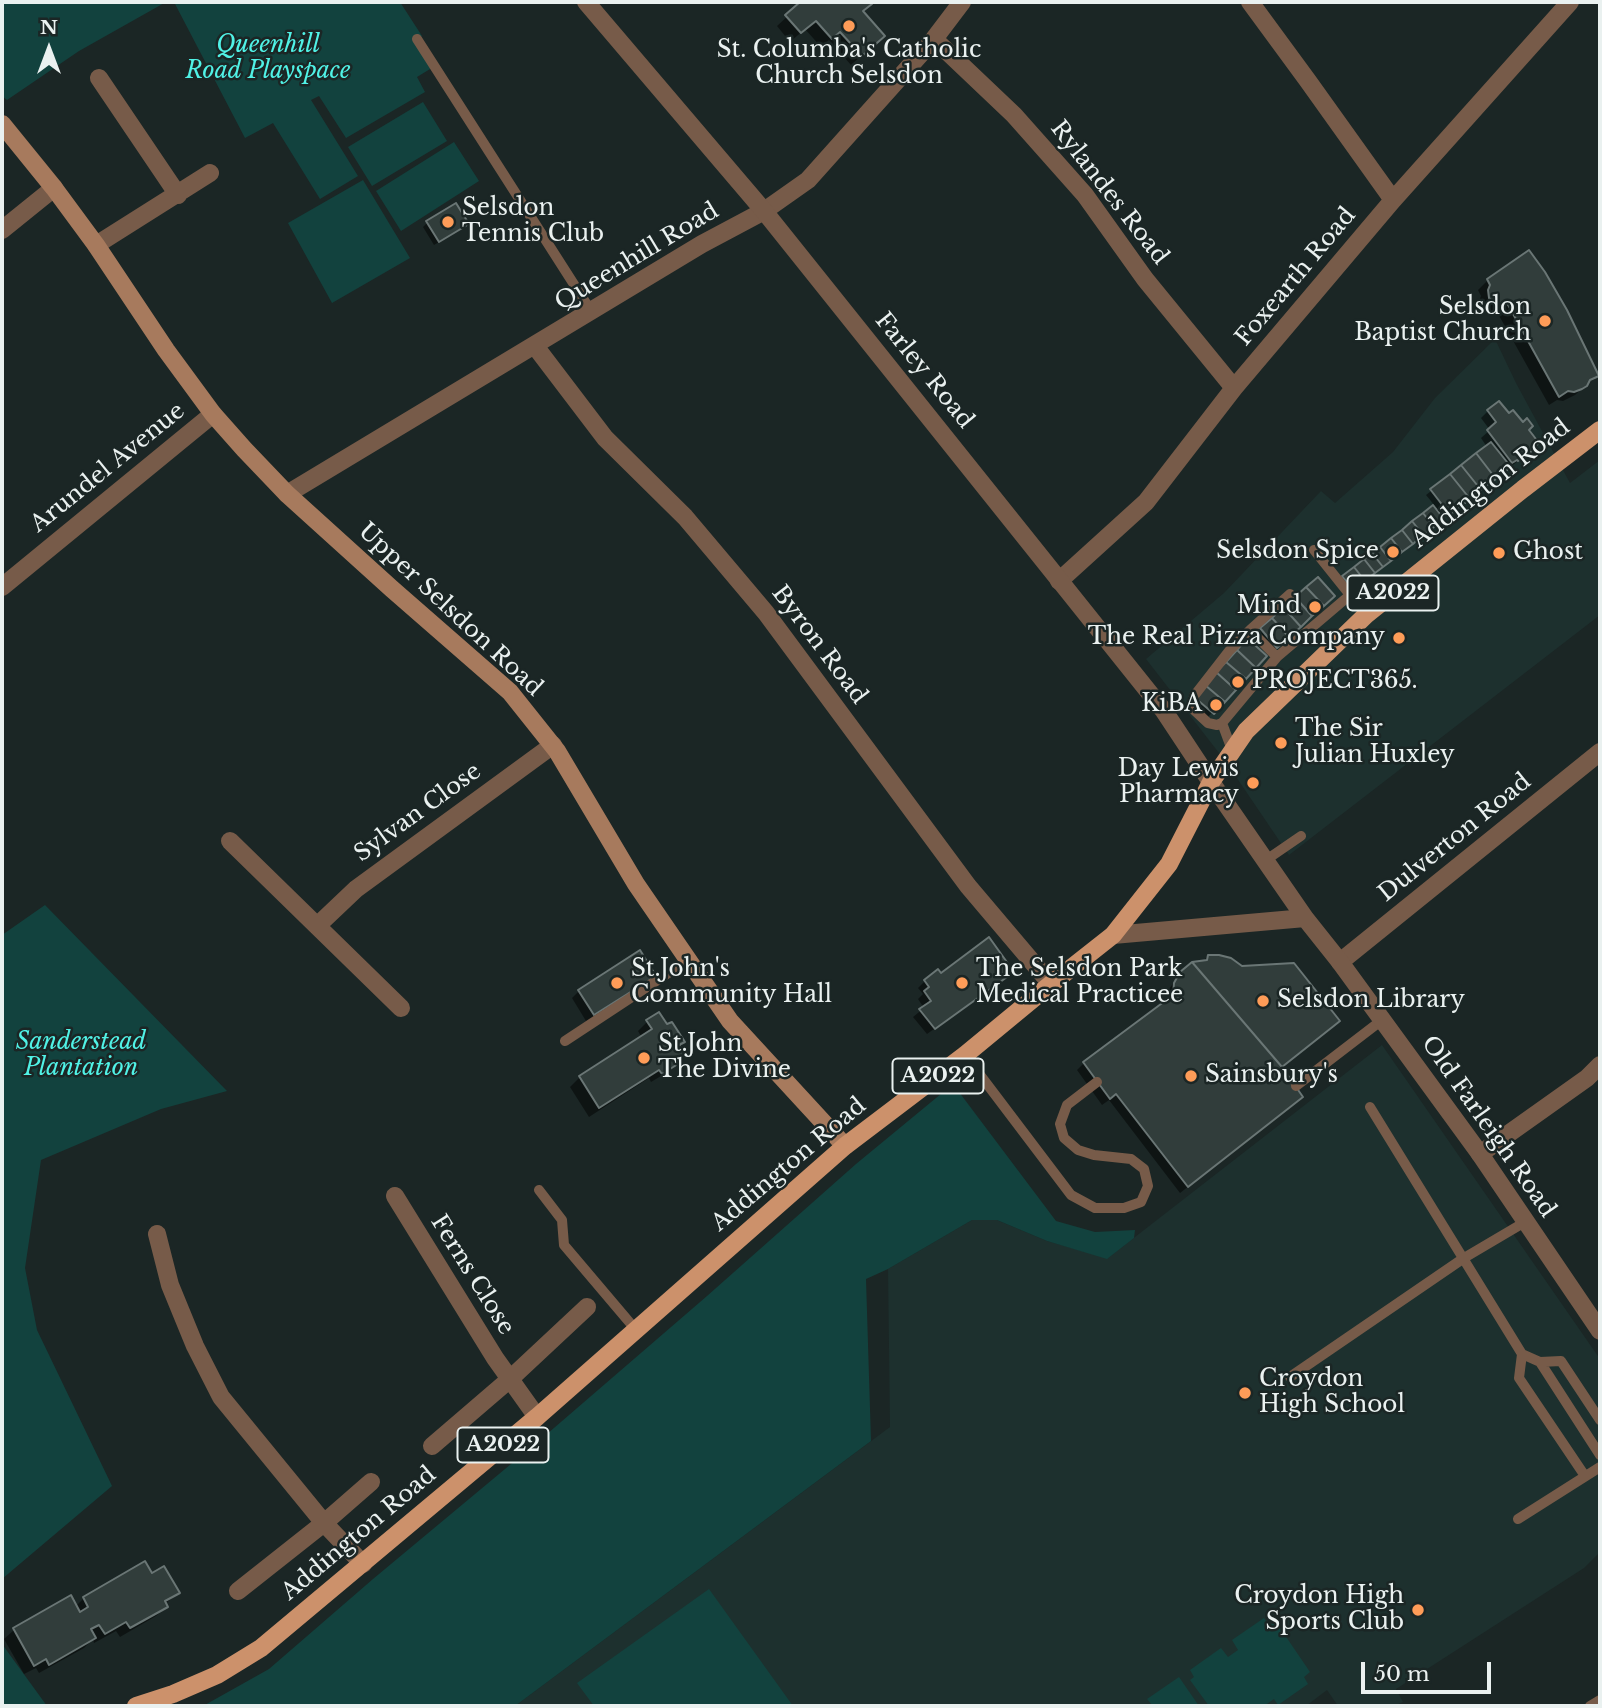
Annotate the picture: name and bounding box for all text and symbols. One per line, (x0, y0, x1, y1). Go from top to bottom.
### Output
north arrow (14, 14, 84, 84)
text: N (40, 16, 58, 39)
marker: St. Columba's Catholic Church Selsdon (841, 18, 857, 34)
park label: Queenhill Road Playspace (186, 32, 350, 86)
place label: St. Columba's Catholic Church Selsdon (717, 37, 981, 91)
street label: Rylandes Road (1044, 116, 1174, 270)
place label: Selsdon Tennis Club (462, 195, 604, 249)
street label: Queenhill Road (550, 197, 724, 317)
street label: Foxearth Road (1230, 202, 1362, 352)
marker: Selsdon Tennis Club (440, 214, 456, 230)
place label: Selsdon Baptist Church (1354, 294, 1531, 348)
street label: Farley Road (869, 307, 979, 435)
marker: Selsdon Baptist Church (1537, 313, 1553, 329)
street label: Arundel Avenue (25, 397, 191, 539)
street label: Addington Road (1406, 414, 1576, 554)
street label: Upper Selsdon Road (352, 518, 548, 702)
place label: Selsdon Spice (1216, 538, 1379, 566)
place label: Ghost (1513, 539, 1583, 567)
marker: Selsdon Spice (1385, 544, 1401, 560)
marker: Ghost (1491, 545, 1507, 561)
road number: A2022 (1348, 576, 1438, 610)
street label: Byron Road (765, 580, 873, 710)
place label: Mind (1237, 593, 1301, 621)
marker: Mind (1307, 599, 1323, 615)
place label: The Real Pizza Company (1088, 624, 1385, 652)
marker: The Real Pizza Company (1391, 630, 1407, 646)
place label: PROJECT365. (1252, 668, 1418, 696)
marker: PROJECT365. (1230, 674, 1246, 690)
place label: KiBA (1141, 691, 1202, 719)
marker: KiBA (1208, 697, 1224, 713)
place label: The Sir Julian Huxley (1295, 716, 1455, 770)
marker: The Sir Julian Huxley (1273, 735, 1289, 751)
place label: Day Lewis Pharmacy (1118, 756, 1239, 810)
street label: Sylvan Close (349, 758, 487, 868)
street label: Dulverton Road (1373, 768, 1537, 908)
marker: Day Lewis Pharmacy (1245, 775, 1261, 791)
place label: St.John's Community Hall (631, 956, 832, 1010)
place label: The Selsdon Park Medical Practicee (976, 956, 1183, 1010)
marker: St.John's Community Hall (609, 975, 625, 991)
marker: The Selsdon Park Medical Practicee (954, 975, 970, 991)
place label: Selsdon Library (1277, 987, 1465, 1015)
marker: Selsdon Library (1255, 993, 1271, 1009)
park label: Sanderstead Plantation (16, 1029, 146, 1083)
place label: St.John The Divine (658, 1031, 791, 1085)
street label: Old Farleigh Road (1415, 1031, 1561, 1223)
marker: St.John The Divine (636, 1050, 652, 1066)
road number: A2022 (892, 1058, 984, 1094)
place label: Sainsbury's (1205, 1062, 1338, 1090)
marker: Sainsbury's (1183, 1068, 1199, 1084)
street label: Addington Road (706, 1092, 872, 1238)
street label: Ferns Close (424, 1210, 520, 1340)
place label: Croydon High School (1259, 1366, 1405, 1420)
marker: Croydon High School (1237, 1385, 1253, 1401)
road number: A2022 (458, 1428, 548, 1462)
street label: Addington Road (276, 1461, 442, 1607)
place label: Croydon High Sports Club (1234, 1583, 1404, 1637)
marker: Croydon High Sports Club (1410, 1602, 1426, 1618)
scale bar (1364, 1648, 1494, 1692)
text: 50 m (1374, 1661, 1429, 1687)

